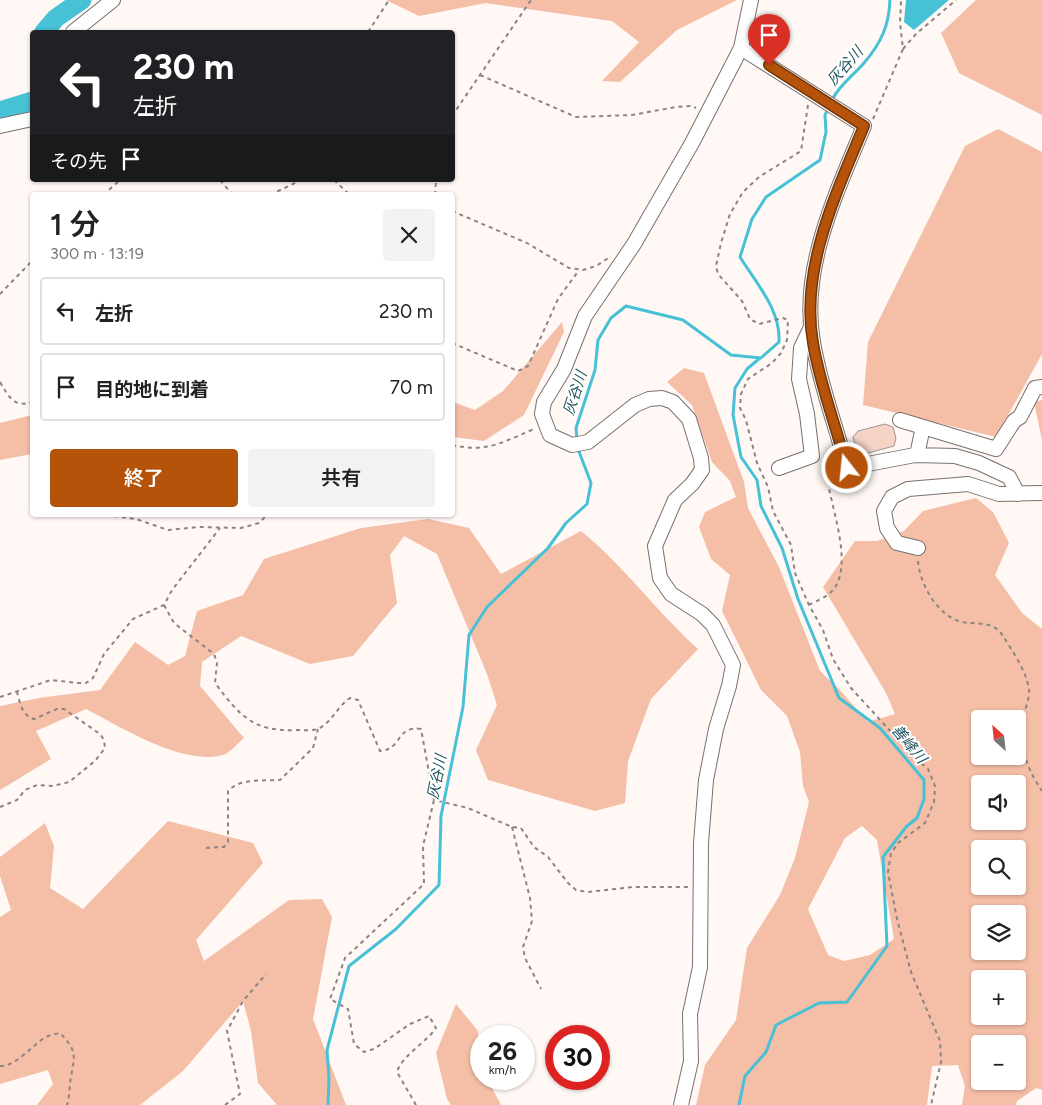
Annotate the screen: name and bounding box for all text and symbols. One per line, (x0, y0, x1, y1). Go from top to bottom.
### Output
pin (748, 14, 790, 65)
icon: arrive (755, 21, 783, 49)
water label: 灰谷川 (823, 42, 868, 89)
text: 230 m (133, 46, 234, 88)
icon: left (50, 50, 115, 115)
text: 左折 (133, 93, 177, 120)
icon: arrive (117, 145, 145, 173)
text: その先 (50, 150, 107, 173)
text: 1 分 (50, 206, 100, 243)
button: close (383, 209, 435, 261)
text: 300 m · 13:19 (50, 244, 144, 263)
icon: left (52, 297, 80, 325)
text: 230 m (379, 300, 433, 323)
text: 左折 (95, 302, 133, 325)
water label: 灰谷川 (559, 367, 591, 417)
icon: arrive (52, 373, 80, 401)
text: 70 m (390, 376, 433, 399)
text: 目的地に到着 (95, 378, 209, 401)
position arrow (820, 441, 872, 493)
button: 終了 (50, 449, 238, 507)
button: 共有 (248, 449, 435, 507)
north arrow (971, 710, 1026, 765)
map controls (971, 710, 1026, 1090)
water label: 善峰川 (888, 721, 932, 769)
water label: 灰谷川 (424, 751, 451, 801)
button: sound (971, 775, 1026, 830)
button: search (971, 840, 1026, 895)
button: layers (971, 905, 1026, 960)
button: + (971, 970, 1026, 1025)
speed limit sign: 30 (545, 1025, 610, 1090)
button: − (971, 1035, 1026, 1090)
text: 26 (488, 1036, 517, 1066)
text: km/h (489, 1063, 516, 1077)

